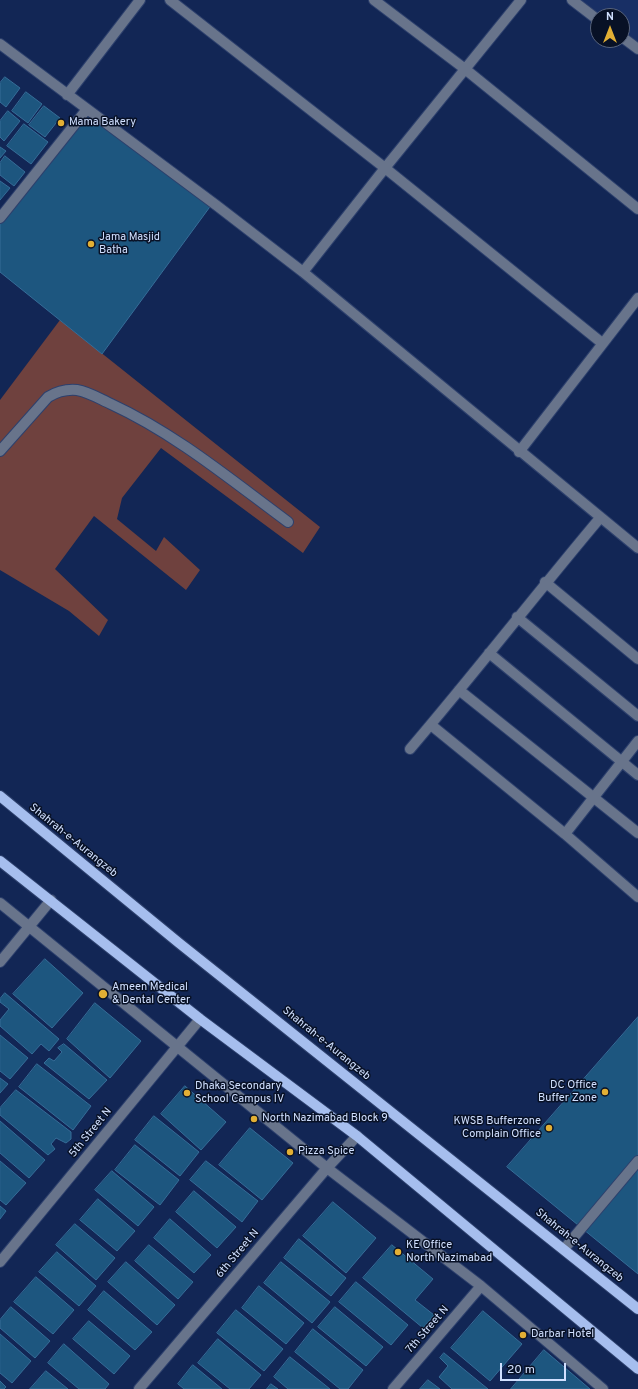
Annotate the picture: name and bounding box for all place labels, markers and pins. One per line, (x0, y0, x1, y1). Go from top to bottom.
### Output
place label: Mama Bakery (69, 116, 136, 130)
marker: Mama Bakery (56, 118, 66, 128)
place label: Jama Masjid Batha (99, 231, 160, 257)
marker: Jama Masjid Batha (86, 239, 96, 249)
place label: Ameen Medical & Dental Center (112, 981, 190, 1007)
marker: Ameen Medical & Dental Center (97, 988, 109, 1000)
place label: DC Office Buffer Zone (538, 1079, 597, 1105)
place label: Dhaka Secondary School Campus IV (195, 1080, 284, 1106)
marker: DC Office Buffer Zone (600, 1087, 610, 1097)
marker: Dhaka Secondary School Campus IV (182, 1088, 192, 1098)
place label: North Nazimabad Block 9 (262, 1112, 388, 1126)
marker: North Nazimabad Block 9 (249, 1114, 259, 1124)
place label: KWSB Bufferzone Complain Office (454, 1115, 541, 1141)
marker: KWSB Bufferzone Complain Office (544, 1123, 554, 1133)
place label: Pizza Spice (298, 1145, 354, 1159)
marker: Pizza Spice (285, 1147, 295, 1157)
place label: KE Office North Nazimabad (406, 1239, 492, 1265)
marker: KE Office North Nazimabad (393, 1247, 403, 1257)
place label: Darbar Hotel (531, 1328, 594, 1342)
marker: Darbar Hotel (518, 1330, 528, 1340)

